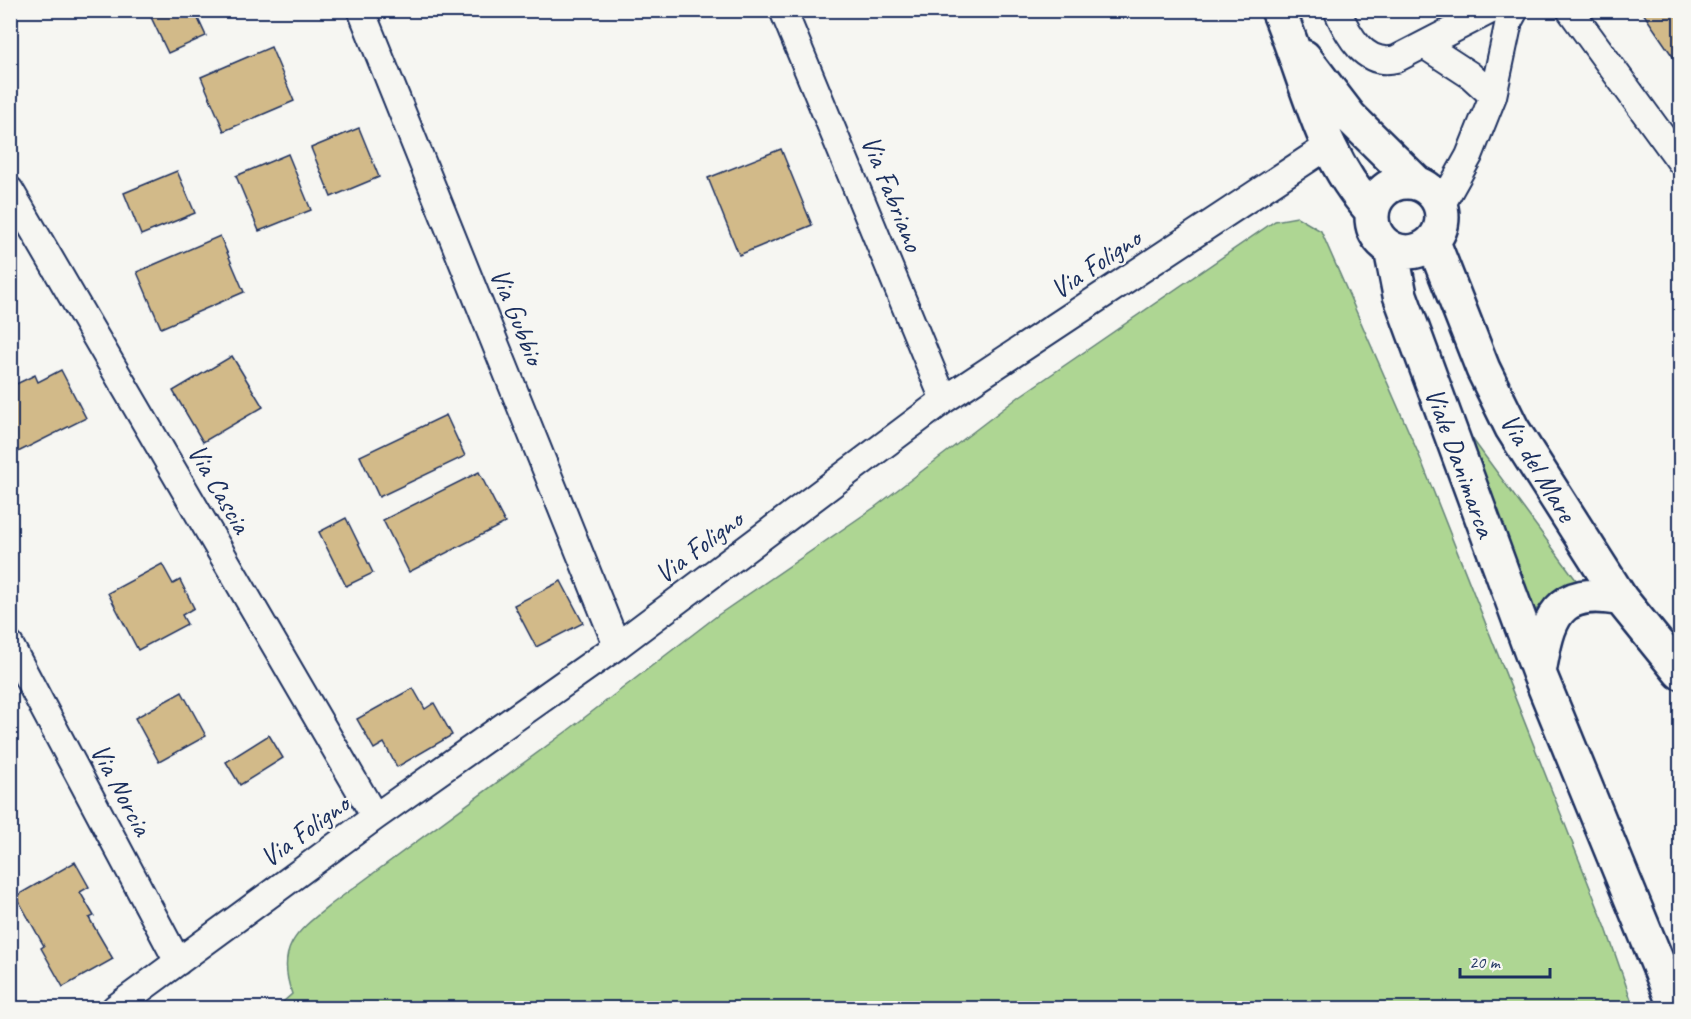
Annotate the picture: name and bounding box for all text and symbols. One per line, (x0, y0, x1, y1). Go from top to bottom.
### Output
street label: Via Fabriano (853, 130, 932, 258)
street label: Via Foligno (1043, 219, 1150, 306)
street label: Via Gubbio (482, 263, 554, 372)
street label: Viale Danimarca (1417, 383, 1504, 543)
street label: Via del Mare (1493, 407, 1585, 529)
street label: Via Cascia (180, 437, 260, 541)
street label: Via Foligno (647, 500, 752, 591)
street label: Via Norcia (83, 737, 161, 843)
street label: Via Foligno (253, 785, 358, 874)
scale bar (1460, 941, 1550, 979)
text: 20 m (1469, 951, 1502, 973)

